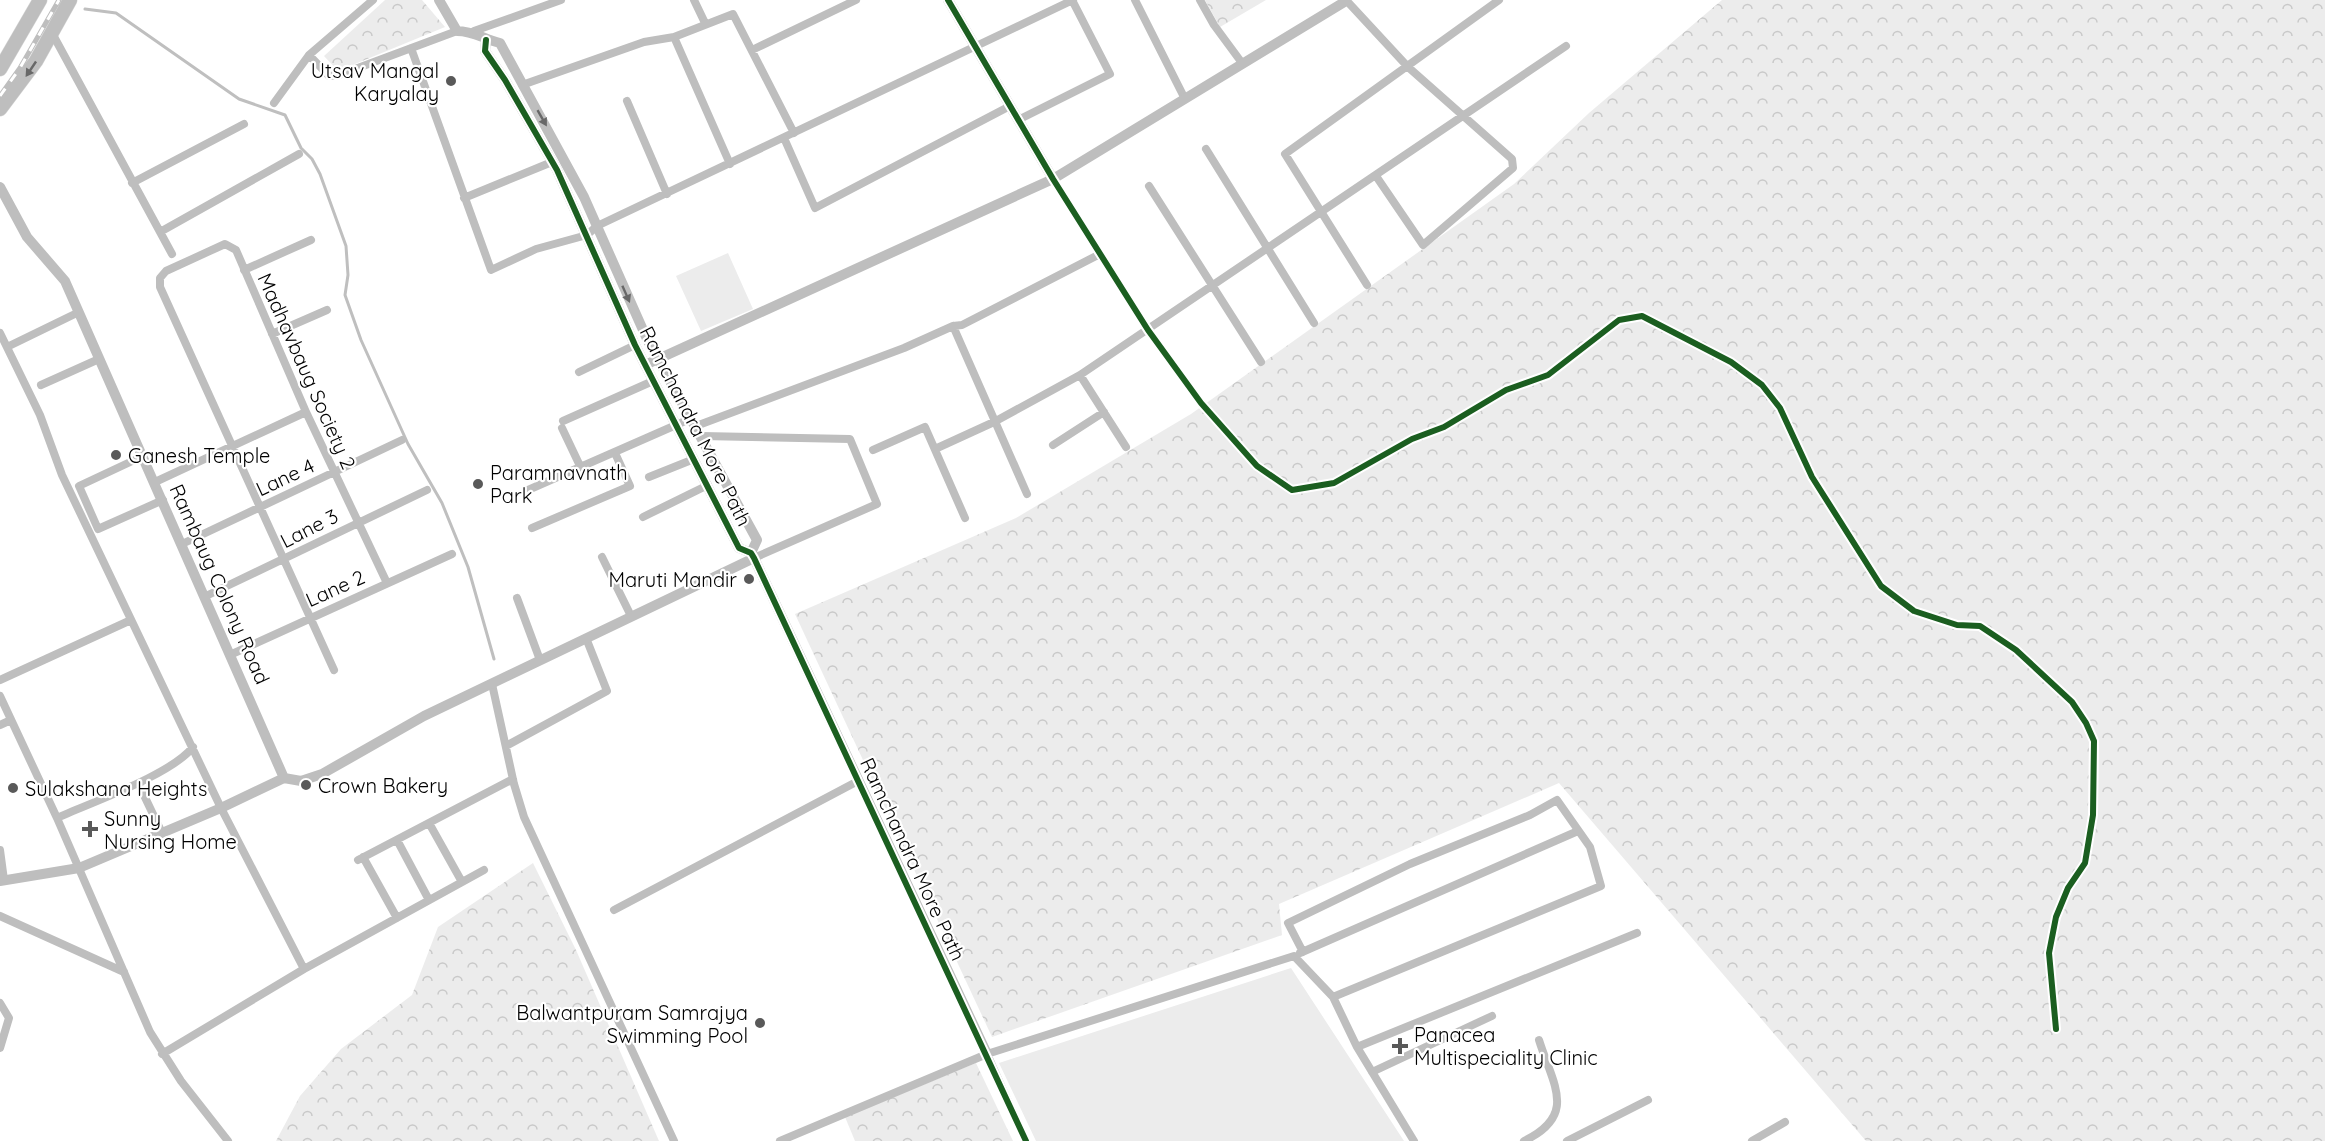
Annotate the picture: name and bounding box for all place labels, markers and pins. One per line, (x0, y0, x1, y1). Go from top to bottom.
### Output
place label: Utsav Mangal Karyalay (311, 58, 439, 106)
marker: Utsav Mangal Karyalay (444, 74, 458, 88)
place label: Ganesh Temple (128, 443, 270, 468)
marker: Ganesh Temple (109, 448, 123, 462)
place label: Paramnavnath Park (490, 460, 628, 508)
marker: Paramnavnath Park (471, 477, 485, 491)
place label: Maruti Mandir (608, 567, 737, 592)
marker: Maruti Mandir (742, 572, 756, 586)
place label: Crown Bakery (318, 773, 448, 798)
place label: Sulakshana Heights (25, 776, 207, 801)
marker: Crown Bakery (299, 778, 313, 792)
marker: Sulakshana Heights (6, 781, 20, 795)
place label: Sunny Nursing Home (104, 806, 237, 854)
marker: Sunny Nursing Home (81, 820, 99, 838)
place label: Balwantpuram Samrajya Swimming Pool (516, 1000, 748, 1048)
marker: Balwantpuram Samrajya Swimming Pool (753, 1016, 767, 1030)
place label: Panacea Multispeciality Clinic (1414, 1022, 1598, 1070)
marker: Panacea Multispeciality Clinic (1391, 1037, 1409, 1055)

